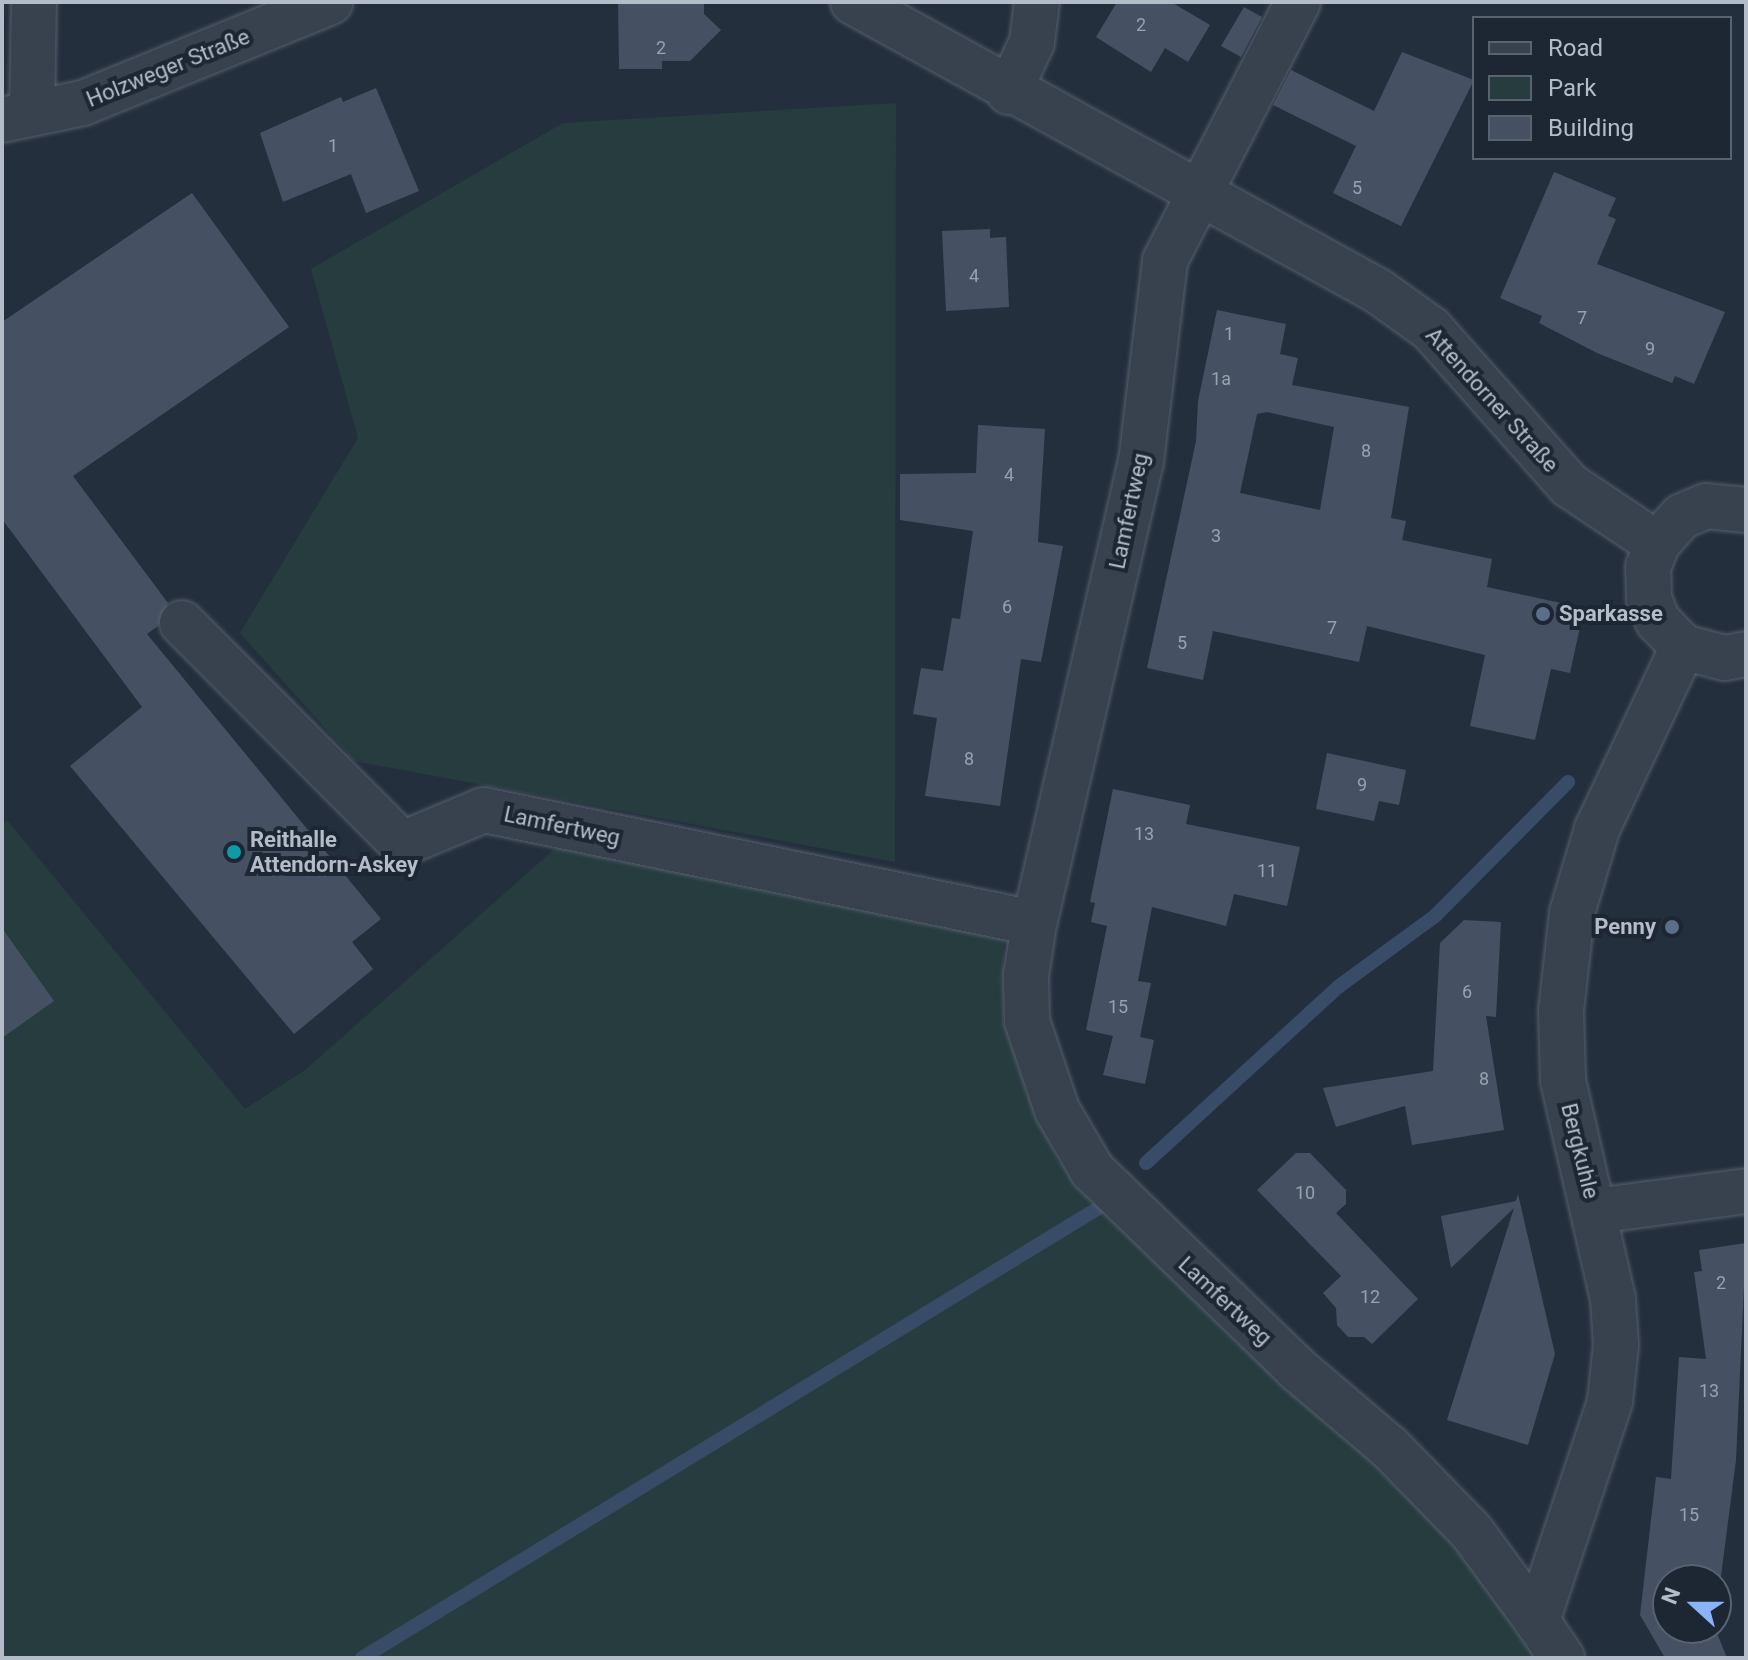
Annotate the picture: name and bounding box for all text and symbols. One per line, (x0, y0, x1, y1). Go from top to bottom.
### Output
house number: 2 (1136, 14, 1146, 36)
legend (1472, 16, 1732, 160)
street label: Holzweger Straße (83, 23, 253, 113)
text: Road (1548, 34, 1603, 62)
house number: 2 (656, 37, 666, 59)
text: Park (1548, 74, 1596, 102)
text: Building (1548, 114, 1634, 142)
house number: 1 (328, 135, 338, 157)
house number: 5 (1352, 177, 1362, 199)
house number: 4 (969, 265, 979, 287)
house number: 7 (1577, 307, 1587, 329)
street label: Attendorner Straße (1420, 322, 1564, 478)
house number: 1 (1224, 323, 1234, 345)
house number: 9 (1645, 338, 1655, 360)
house number: 1a (1211, 368, 1231, 390)
house number: 8 (1361, 440, 1371, 462)
street label: Lamfertweg (1104, 451, 1154, 571)
house number: 4 (1004, 464, 1014, 486)
house number: 3 (1211, 525, 1221, 547)
house number: 6 (1002, 596, 1012, 618)
place label: Sparkasse (1559, 601, 1663, 627)
marker: Sparkasse (1534, 605, 1552, 623)
house number: 7 (1327, 617, 1337, 639)
house number: 5 (1177, 632, 1187, 654)
house number: 8 (964, 748, 974, 770)
house number: 9 (1357, 774, 1367, 796)
street label: Lamfertweg (502, 801, 622, 851)
house number: 13 (1134, 823, 1154, 845)
place label: Reithalle Attendorn-Askey (250, 826, 418, 878)
marker: Reithalle Attendorn-Askey (225, 843, 243, 861)
house number: 11 (1257, 860, 1277, 882)
place label: Penny (1594, 914, 1656, 940)
marker: Penny (1663, 918, 1681, 936)
house number: 6 (1462, 981, 1472, 1003)
house number: 15 (1108, 996, 1128, 1018)
house number: 8 (1479, 1068, 1489, 1090)
street label: Bergkuhle (1555, 1101, 1605, 1201)
house number: 10 (1295, 1182, 1315, 1204)
street label: Lamfertweg (1173, 1251, 1277, 1351)
house number: 2 (1716, 1272, 1726, 1294)
house number: 12 (1360, 1286, 1380, 1308)
house number: 13 (1699, 1380, 1719, 1402)
house number: 15 (1679, 1504, 1699, 1526)
north arrow (1652, 1564, 1732, 1644)
text: N (1657, 1584, 1685, 1608)

